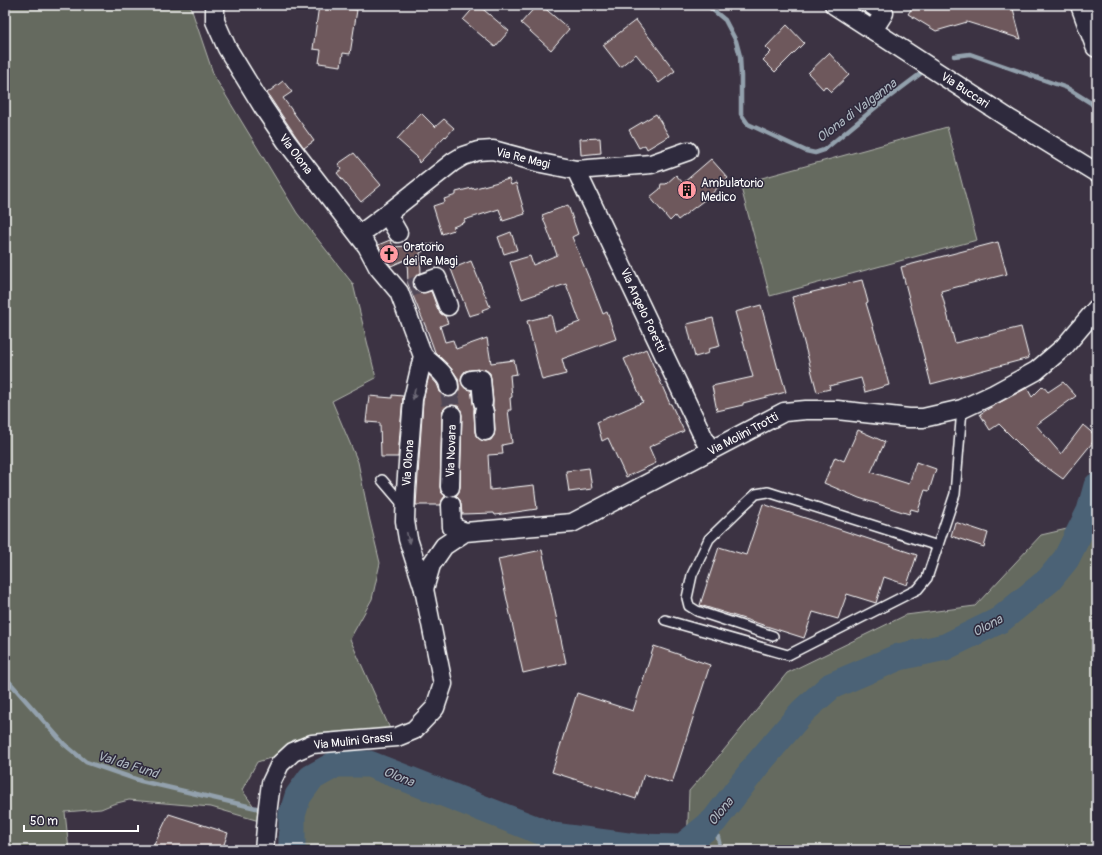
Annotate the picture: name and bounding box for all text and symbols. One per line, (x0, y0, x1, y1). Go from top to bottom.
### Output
street label: Via Buccari (938, 69, 992, 112)
water label: Olona di Valganna (814, 75, 900, 146)
street label: Via Olona (276, 131, 316, 178)
street label: Via Re Magi (494, 145, 552, 172)
place label: Ambulatorio Medico (701, 176, 764, 205)
building icon: Ambulatorio Medico (676, 179, 698, 201)
place label: Oratorio dei Re Magi (403, 240, 458, 269)
church icon: Oratorio dei Re Magi (378, 243, 400, 265)
street label: Via Angelo Poretti (617, 266, 669, 355)
one-way arrow (411, 388, 417, 400)
street label: Via Molini Trotti (705, 410, 781, 459)
street label: Via Novara (443, 424, 460, 478)
street label: Via Olona (399, 439, 418, 487)
one-way arrow (406, 531, 412, 544)
water label: Olona (970, 611, 1006, 640)
street label: Via Mulini Grassi (313, 730, 393, 753)
water label: Val da Fund (95, 748, 162, 782)
water label: Olona (381, 764, 417, 791)
water label: Olona (704, 794, 738, 829)
scale bar (24, 807, 138, 833)
text: 50 m (30, 814, 58, 829)

